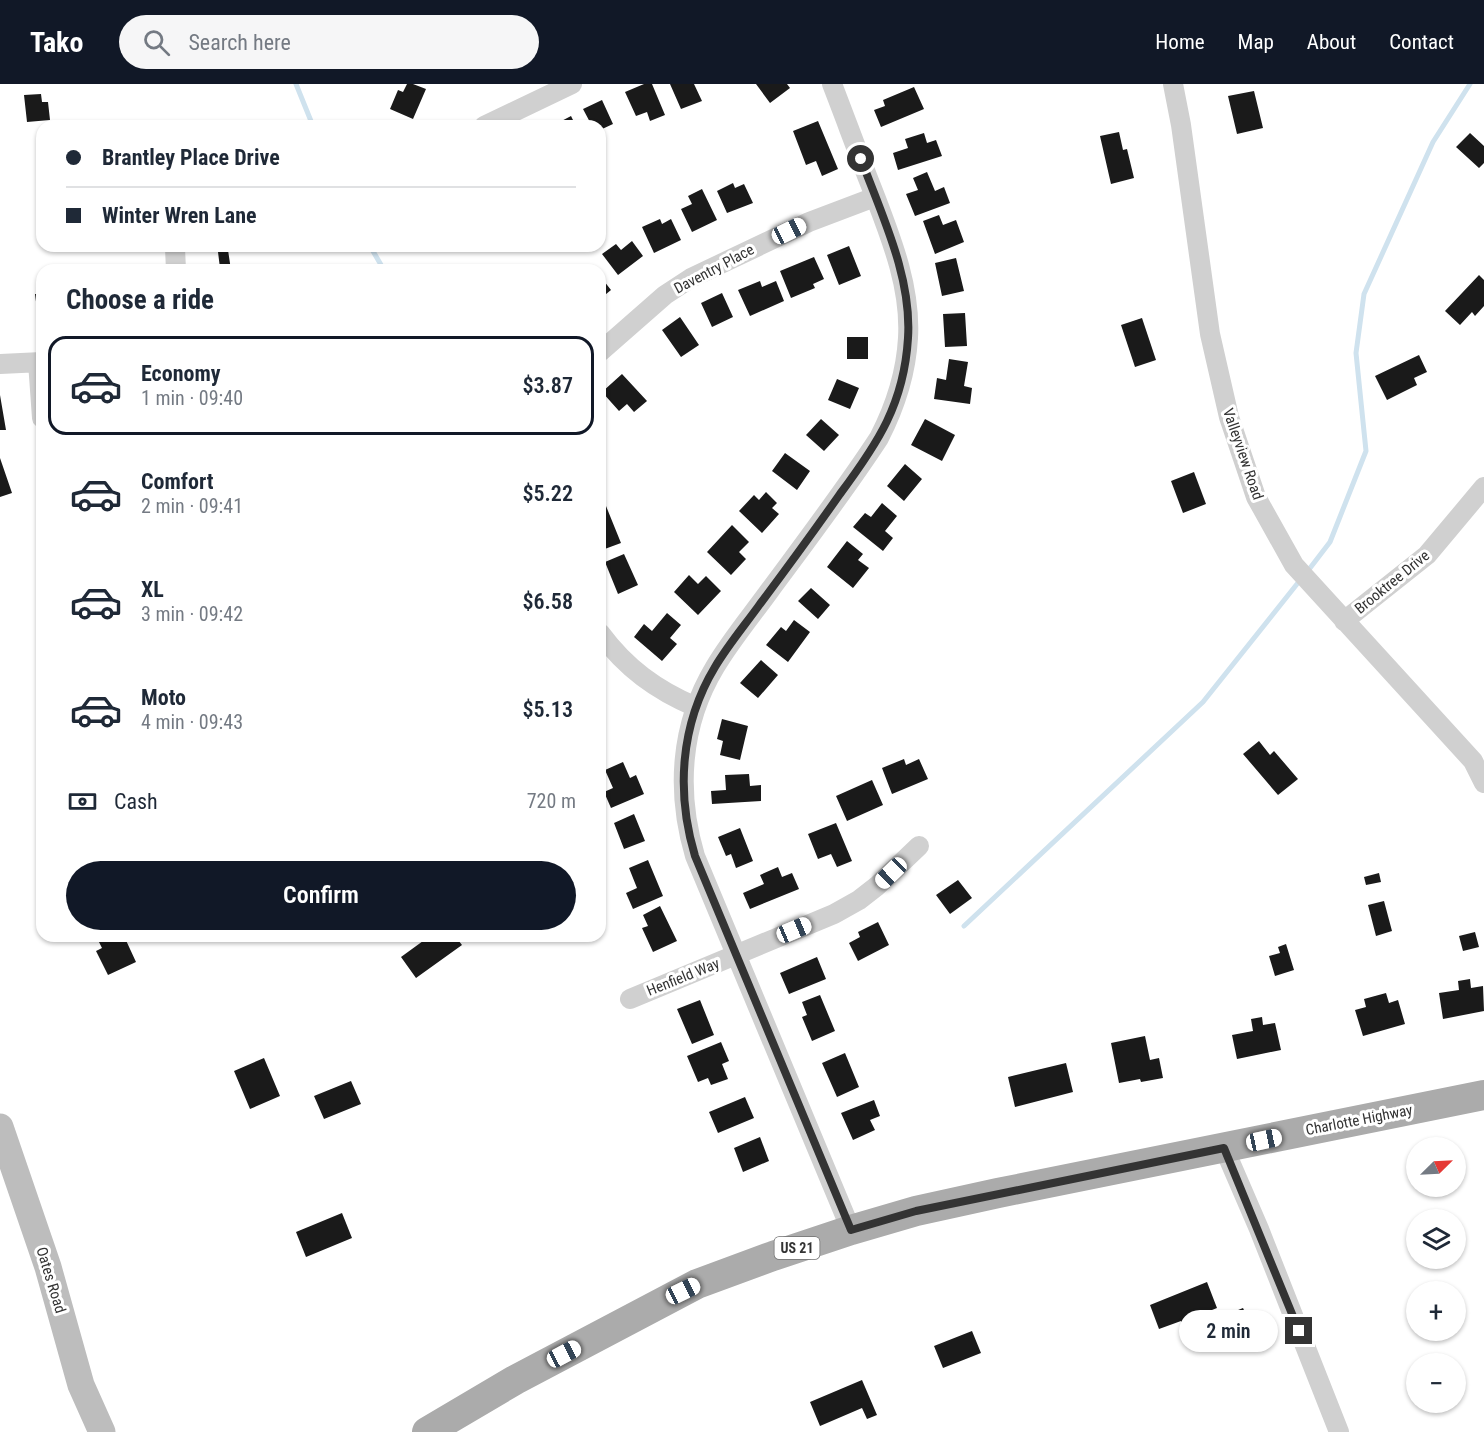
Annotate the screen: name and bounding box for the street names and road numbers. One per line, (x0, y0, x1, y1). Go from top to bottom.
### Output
street label: Daventry Place (671, 240, 757, 298)
street label: Valleyview Road (1219, 406, 1267, 502)
street label: Brooktree Drive (1351, 546, 1433, 618)
street label: Henfield Way (644, 954, 722, 1000)
street label: Charlotte Highway (1304, 1101, 1414, 1139)
road number: US 21 (774, 1237, 820, 1259)
street label: Oates Road (32, 1245, 70, 1315)

